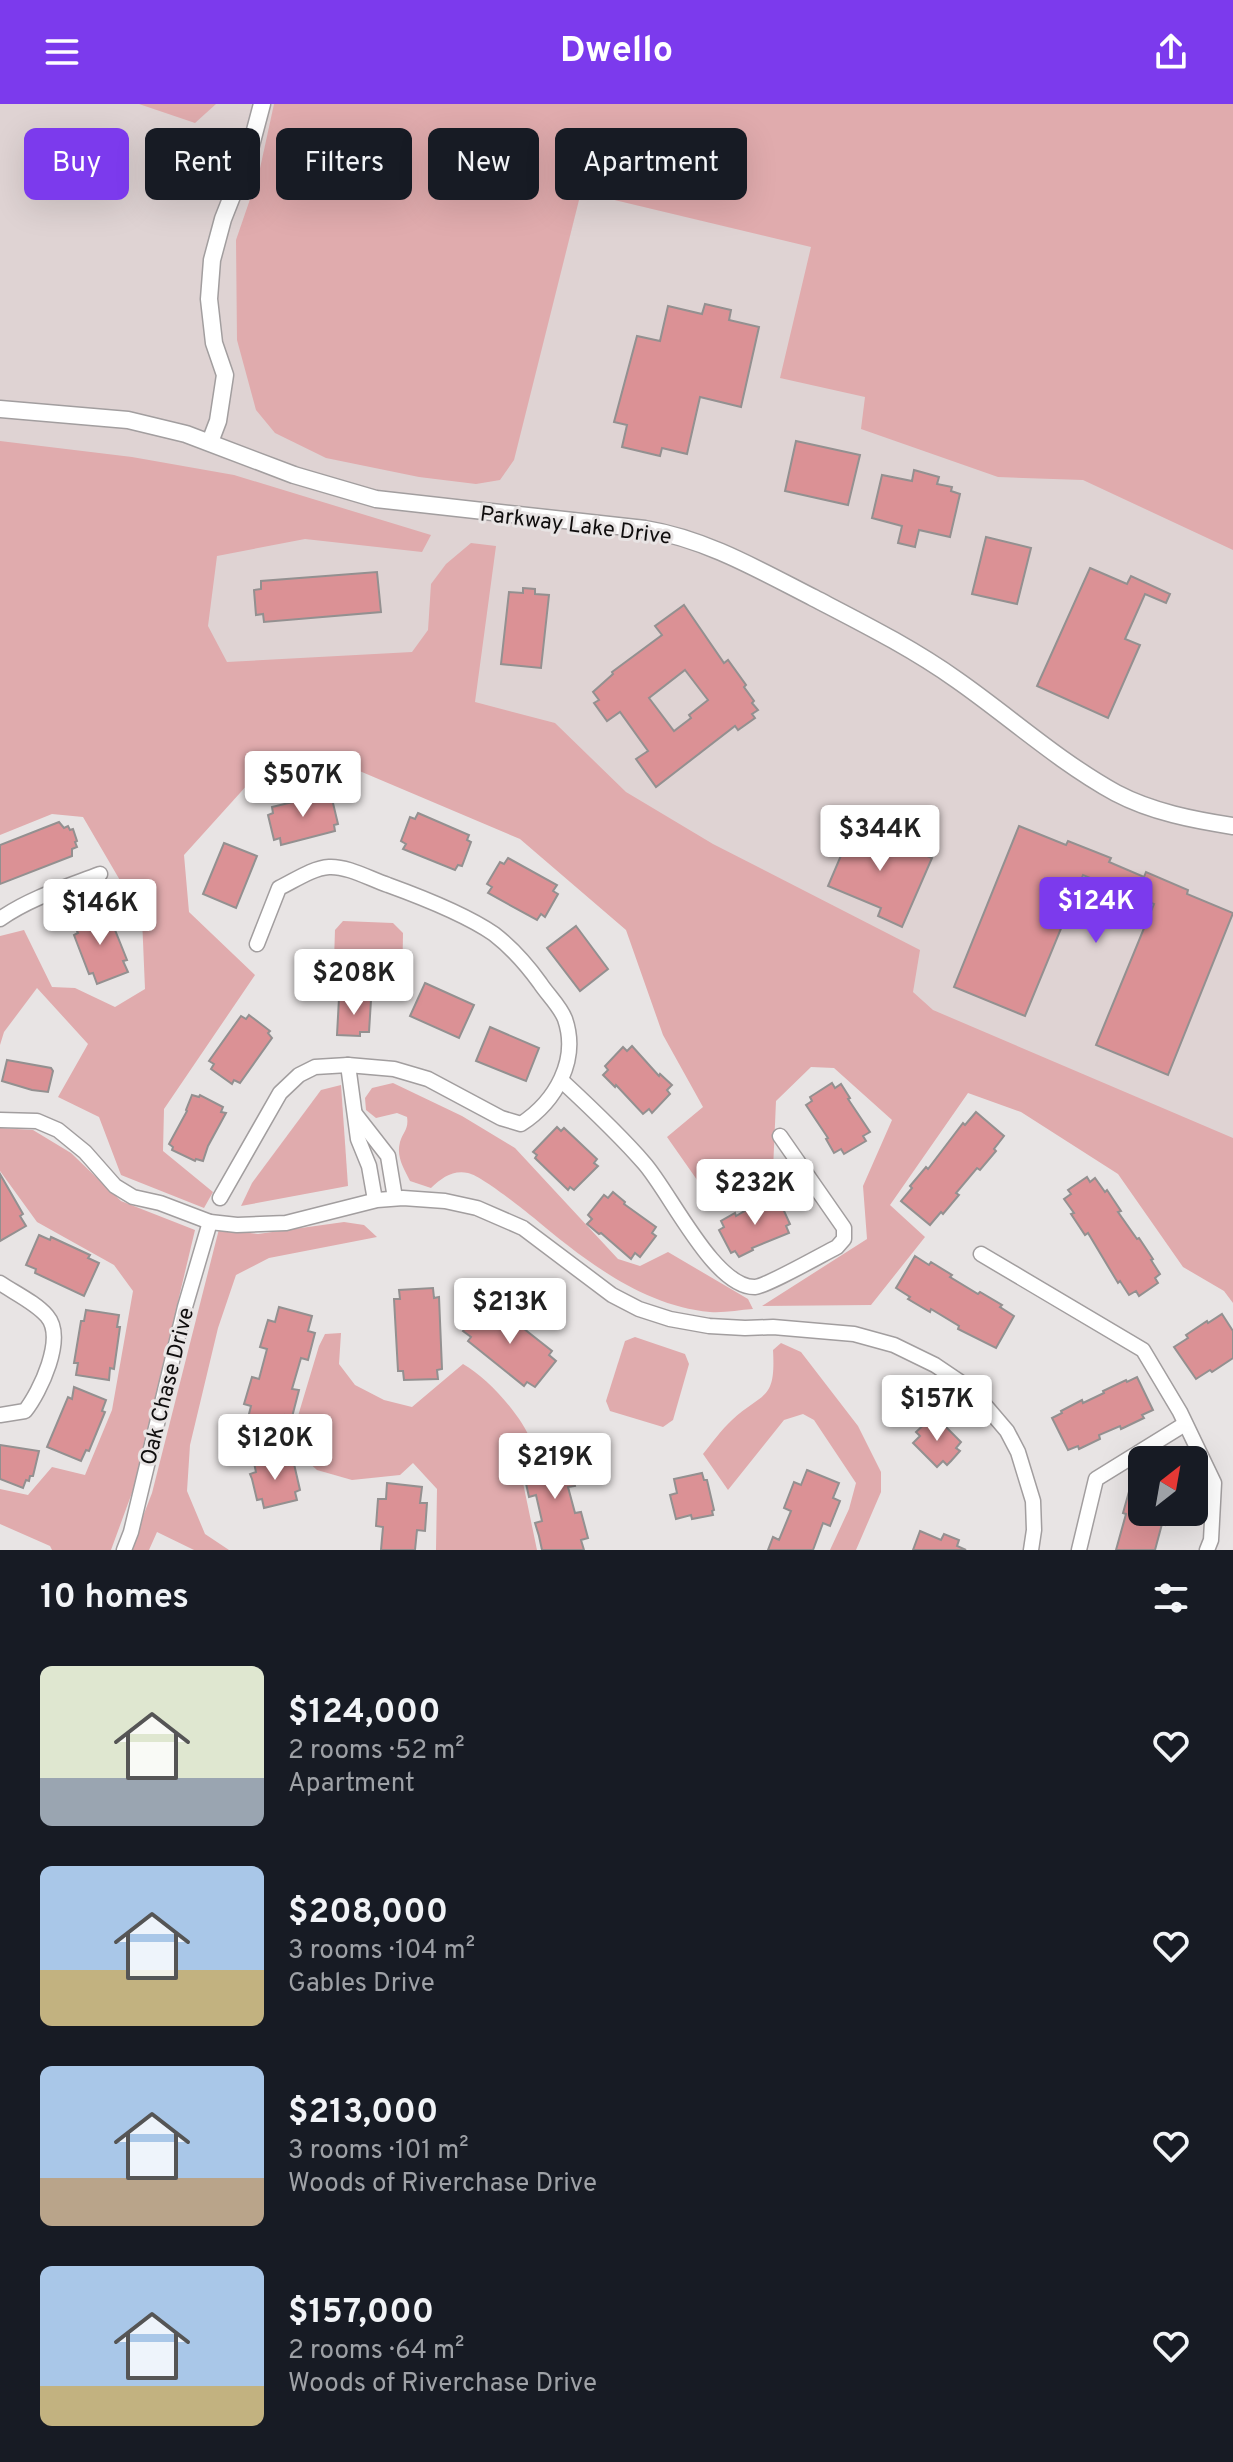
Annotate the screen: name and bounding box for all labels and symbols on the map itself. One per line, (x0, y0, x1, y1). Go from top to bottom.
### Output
street label: Parkway Lake Drive (478, 501, 673, 552)
pin: $507K (247, 751, 359, 819)
pin: $344K (824, 805, 936, 873)
pin: $124K (1040, 877, 1152, 945)
pin: $146K (44, 879, 156, 947)
pin: $208K (298, 949, 410, 1017)
pin: $232K (699, 1159, 811, 1227)
pin: $213K (454, 1278, 566, 1346)
street label: Oak Chase Drive (136, 1305, 201, 1468)
pin: $157K (881, 1375, 993, 1443)
pin: $120K (219, 1414, 331, 1482)
pin: $219K (499, 1433, 611, 1501)
north arrow (1128, 1446, 1208, 1526)

